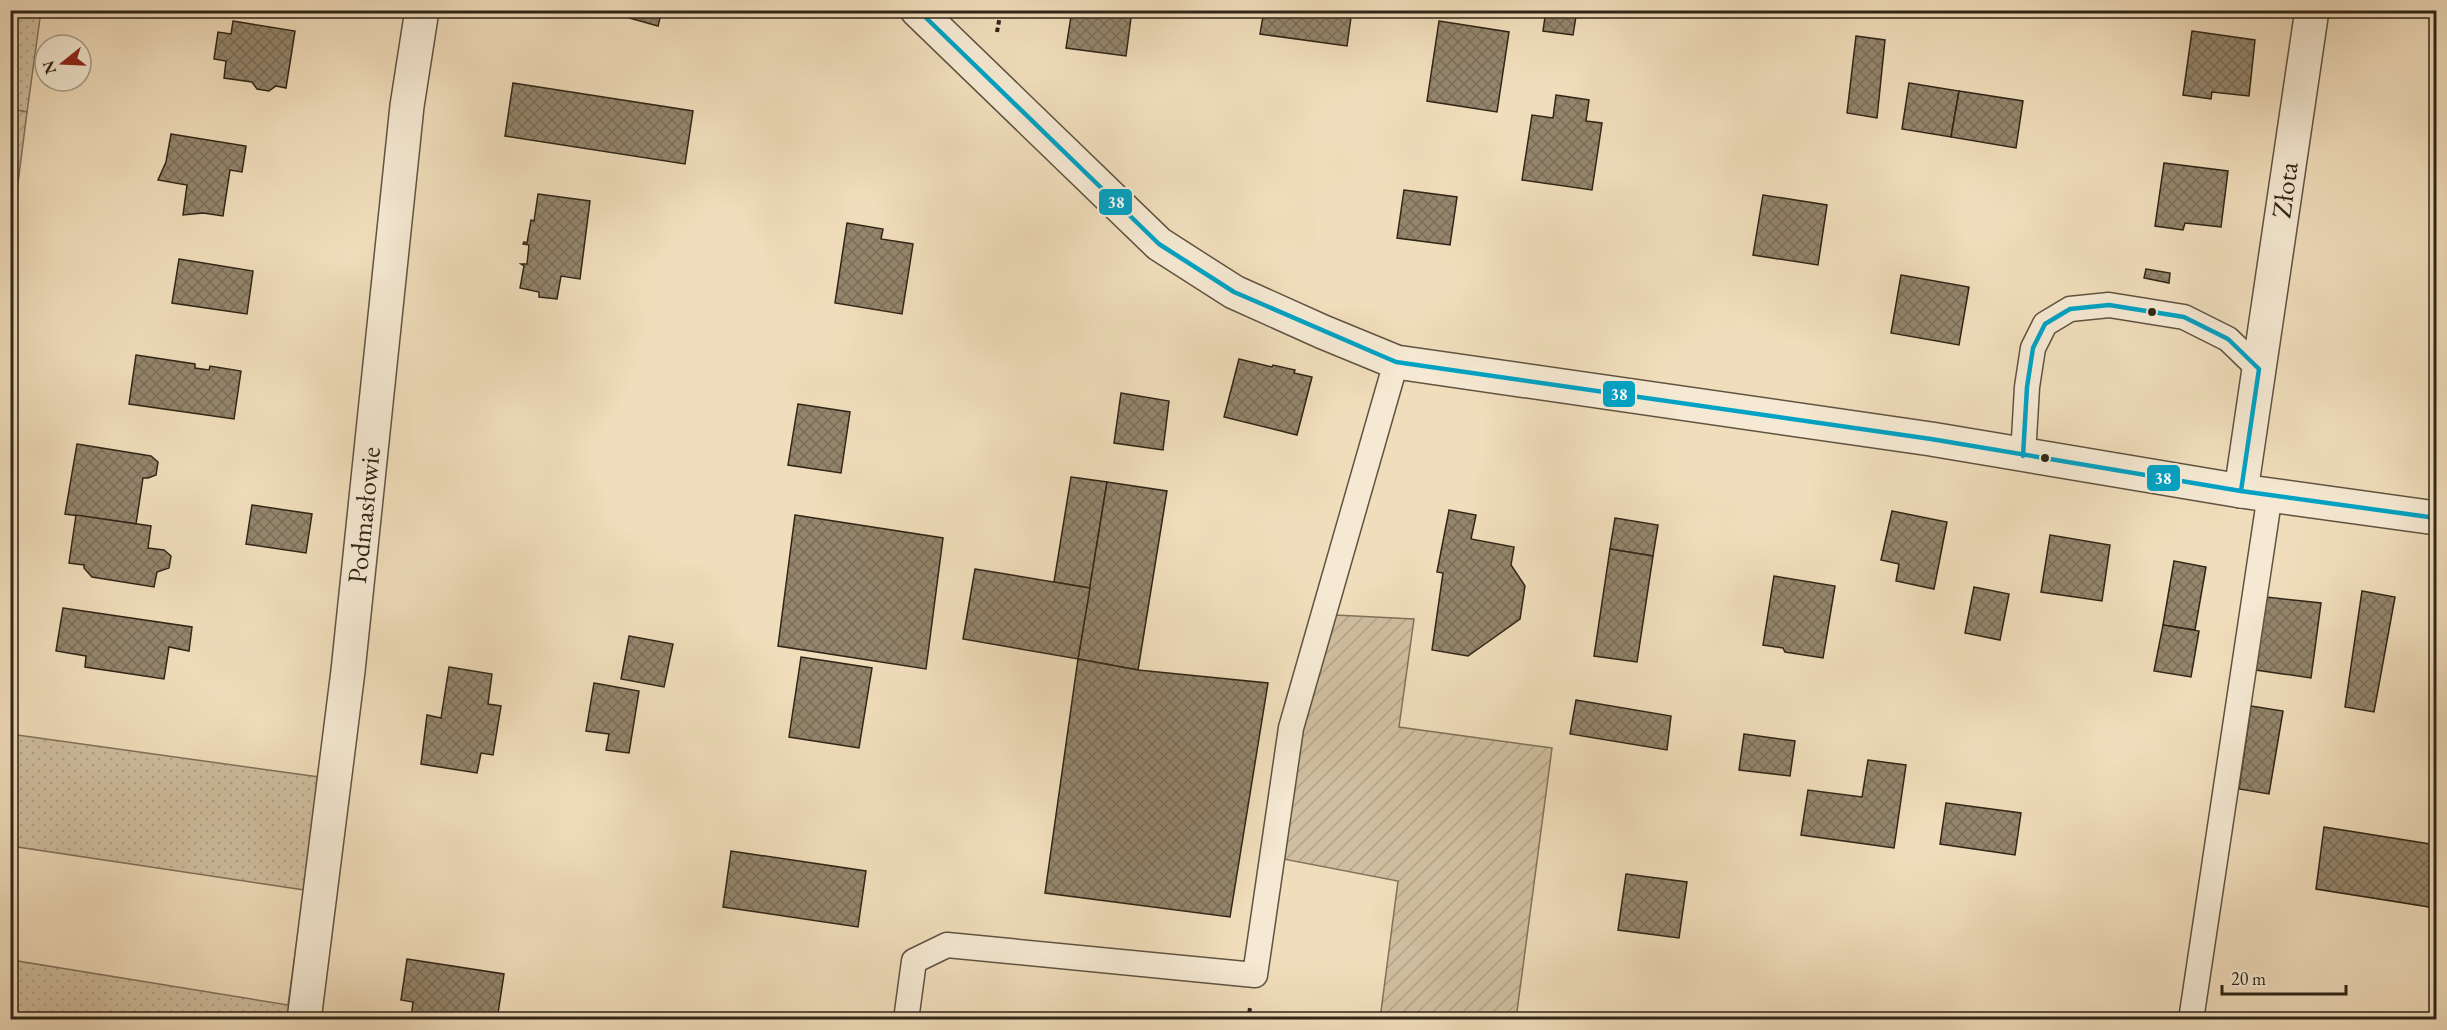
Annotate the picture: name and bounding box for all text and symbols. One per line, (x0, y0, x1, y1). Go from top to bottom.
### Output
north arrow (33, 33, 93, 93)
text: N (37, 58, 61, 77)
street label: Złota (2263, 159, 2306, 220)
line badge: 38 (1098, 188, 1133, 216)
text: 38 (1108, 192, 1124, 213)
unlabelled marker (2146, 306, 2158, 318)
line badge: 38 (1602, 380, 1636, 408)
text: 38 (1611, 384, 1627, 405)
street label: Podmasłowie (339, 445, 388, 585)
unlabelled marker (2039, 452, 2051, 464)
line badge: 38 (2146, 464, 2181, 492)
text: 38 (2155, 468, 2171, 489)
scale bar (2222, 958, 2346, 996)
text: 20 m (2231, 967, 2266, 990)

